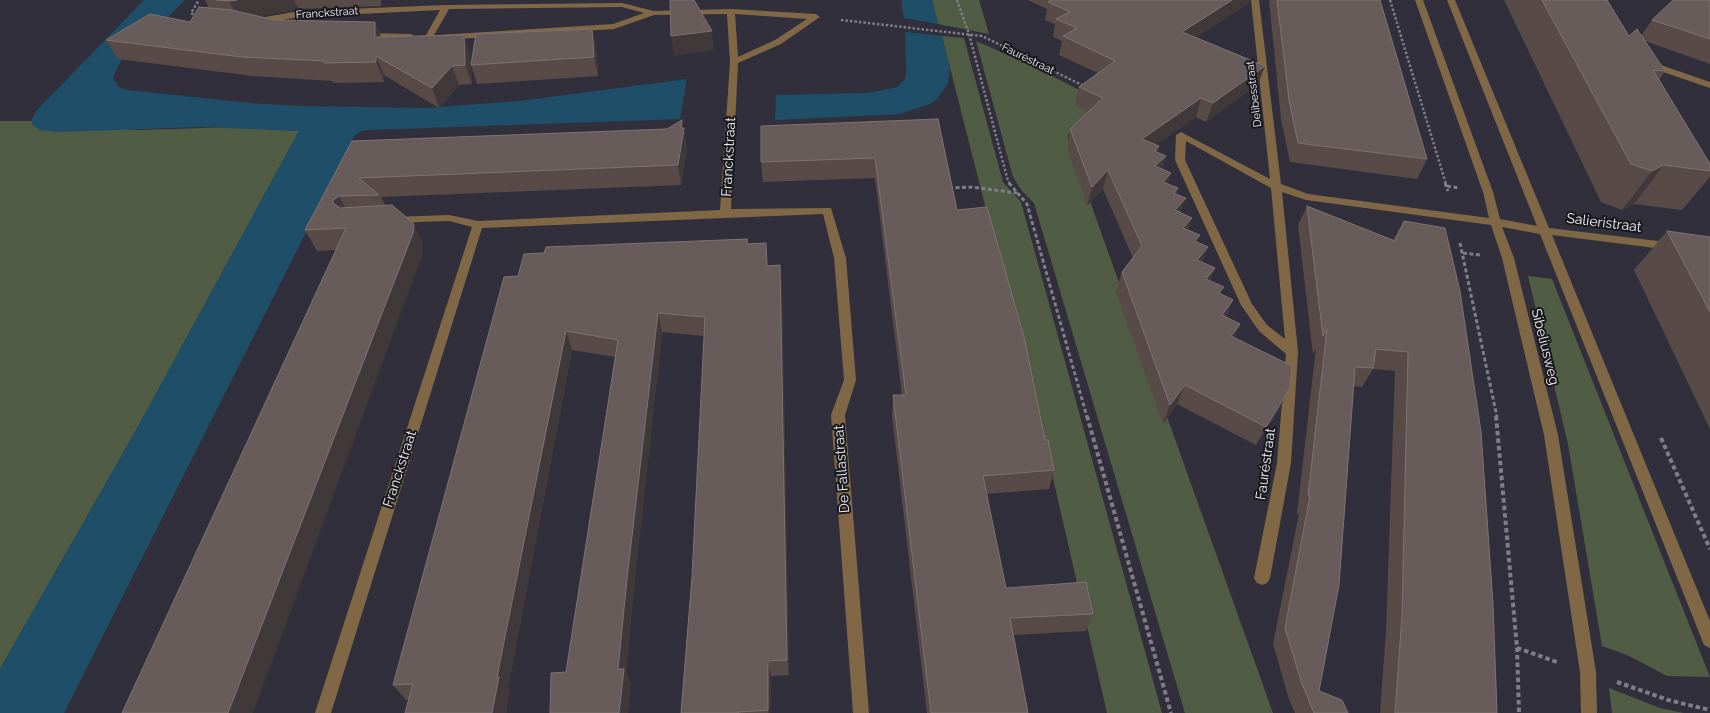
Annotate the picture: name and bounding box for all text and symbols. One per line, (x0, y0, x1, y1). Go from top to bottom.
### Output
street label: Franckstraat (295, 4, 359, 22)
street label: Fauréstraat (1000, 41, 1056, 77)
street label: Delibesstraat (1243, 60, 1265, 128)
street label: Franckstraat (719, 117, 739, 197)
street label: Salieristraat (1566, 210, 1642, 236)
street label: Sibeliusweg (1527, 307, 1563, 387)
street label: De Fallastraat (831, 424, 853, 514)
street label: Fauréstraat (1253, 427, 1279, 501)
street label: Franckstraat (380, 428, 420, 510)

